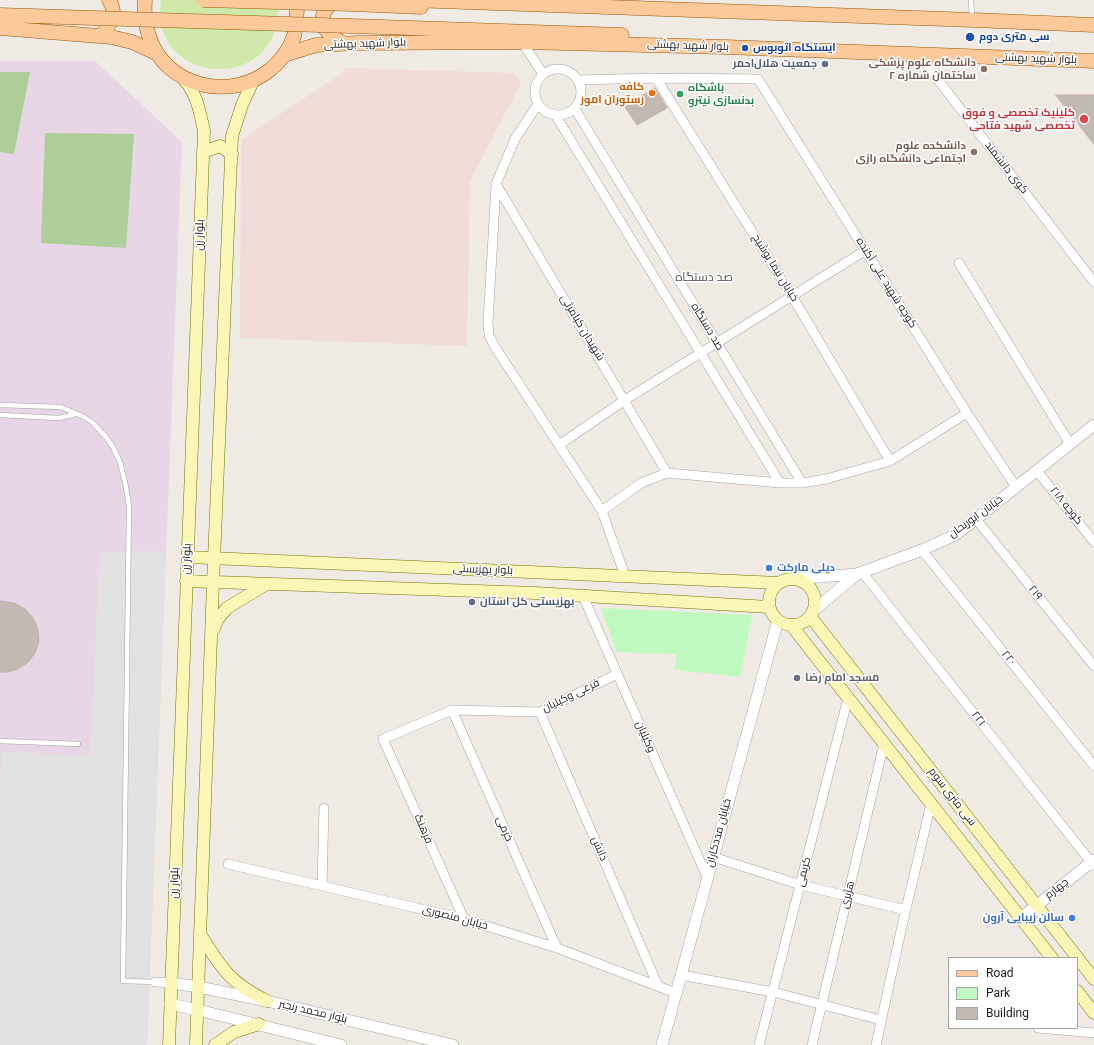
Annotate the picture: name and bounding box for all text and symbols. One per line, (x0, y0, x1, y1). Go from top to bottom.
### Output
place label: سی متری دوم (979, 30, 1050, 44)
marker: سی متری دوم (964, 31, 976, 43)
street label: بلوار شهید بهشتی (324, 36, 406, 52)
street label: بلوار شهید بهشتی (647, 38, 729, 54)
place label: ایستگاه اتوبوس (753, 41, 836, 55)
marker: ایستگاه اتوبوس (740, 43, 750, 53)
street label: بلوار شهید بهشتی (995, 51, 1077, 67)
place label: دانشگاه علوم پزشکی ساختمان شماره ۲ (869, 56, 976, 82)
place label: جمعیت هلال‌احمر (733, 57, 817, 71)
marker: جمعیت هلال‌احمر (820, 59, 830, 69)
marker: دانشگاه علوم پزشکی ساختمان شماره ۲ (979, 64, 989, 74)
place label: کافه رستوران امور (581, 80, 644, 106)
place label: باشگاه بدنسازی نیترو (688, 81, 754, 107)
marker: کافه رستوران امور (647, 88, 657, 98)
marker: باشگاه بدنسازی نیترو (675, 89, 685, 99)
place label: کلینیک تخصصی و فوق تخصصی شهید فتاحی (962, 106, 1075, 132)
marker: کلینیک تخصصی و فوق تخصصی شهید فتاحی (1078, 113, 1090, 125)
place label: دانشکده علوم اجتماعی دانشگاه رازی (855, 139, 966, 165)
street label: کوی دانشمند (981, 139, 1031, 197)
marker: دانشکده علوم اجتماعی دانشگاه رازی (969, 147, 979, 157)
street label: بلوار زن (193, 219, 207, 251)
street label: خیابان نیما یوشیج (749, 232, 801, 304)
street label: کوچه شهید علی آکنده (853, 235, 919, 331)
district label: صد دستگاه (675, 271, 733, 285)
street label: شهیدان کیامرثی (557, 293, 607, 363)
street label: صد دستگاه (688, 301, 726, 353)
street label: کوچه ۲۱۸ (1047, 485, 1085, 527)
street label: خیابان ابوریحان (946, 493, 1006, 541)
street label: بلوار زن (180, 543, 194, 575)
place label: دیلی مارکت (777, 561, 835, 575)
street label: بلوار بهزیستی (453, 562, 513, 578)
marker: دیلی مارکت (764, 563, 774, 573)
street label: ۲۱۹ (1025, 583, 1045, 603)
place label: بهزیستی کل استان (480, 595, 574, 609)
marker: بهزیستی کل استان (467, 597, 477, 607)
street label: ۲۲۰ (998, 648, 1018, 668)
place label: مسجد امام رضا (805, 671, 879, 685)
marker: مسجد امام رضا (792, 673, 802, 683)
street label: فرعی وکیلیان (540, 676, 602, 716)
street label: ۲۲۱ (968, 709, 988, 729)
street label: وکیلیان (632, 719, 658, 755)
street label: سی متری سوم (925, 765, 979, 829)
street label: خیابان مددکاران (704, 797, 734, 869)
street label: فرهنگ (411, 812, 435, 846)
street label: خرمی (493, 814, 515, 844)
street label: دانش (588, 835, 610, 863)
street label: کریمی (794, 856, 814, 888)
street label: بلوار زن (168, 867, 182, 899)
street label: چهارم (1043, 876, 1071, 902)
street label: هژبری (838, 880, 858, 910)
street label: خیابان منصوری (421, 903, 489, 933)
place label: سالن زیبایی آرون (983, 911, 1064, 925)
marker: سالن زیبایی آرون (1067, 913, 1077, 923)
legend (948, 957, 1078, 1029)
text: Road (986, 966, 1014, 980)
text: Park (986, 986, 1010, 1000)
street label: بلوار محمد رنجبر (277, 998, 349, 1026)
text: Building (986, 1006, 1029, 1020)

